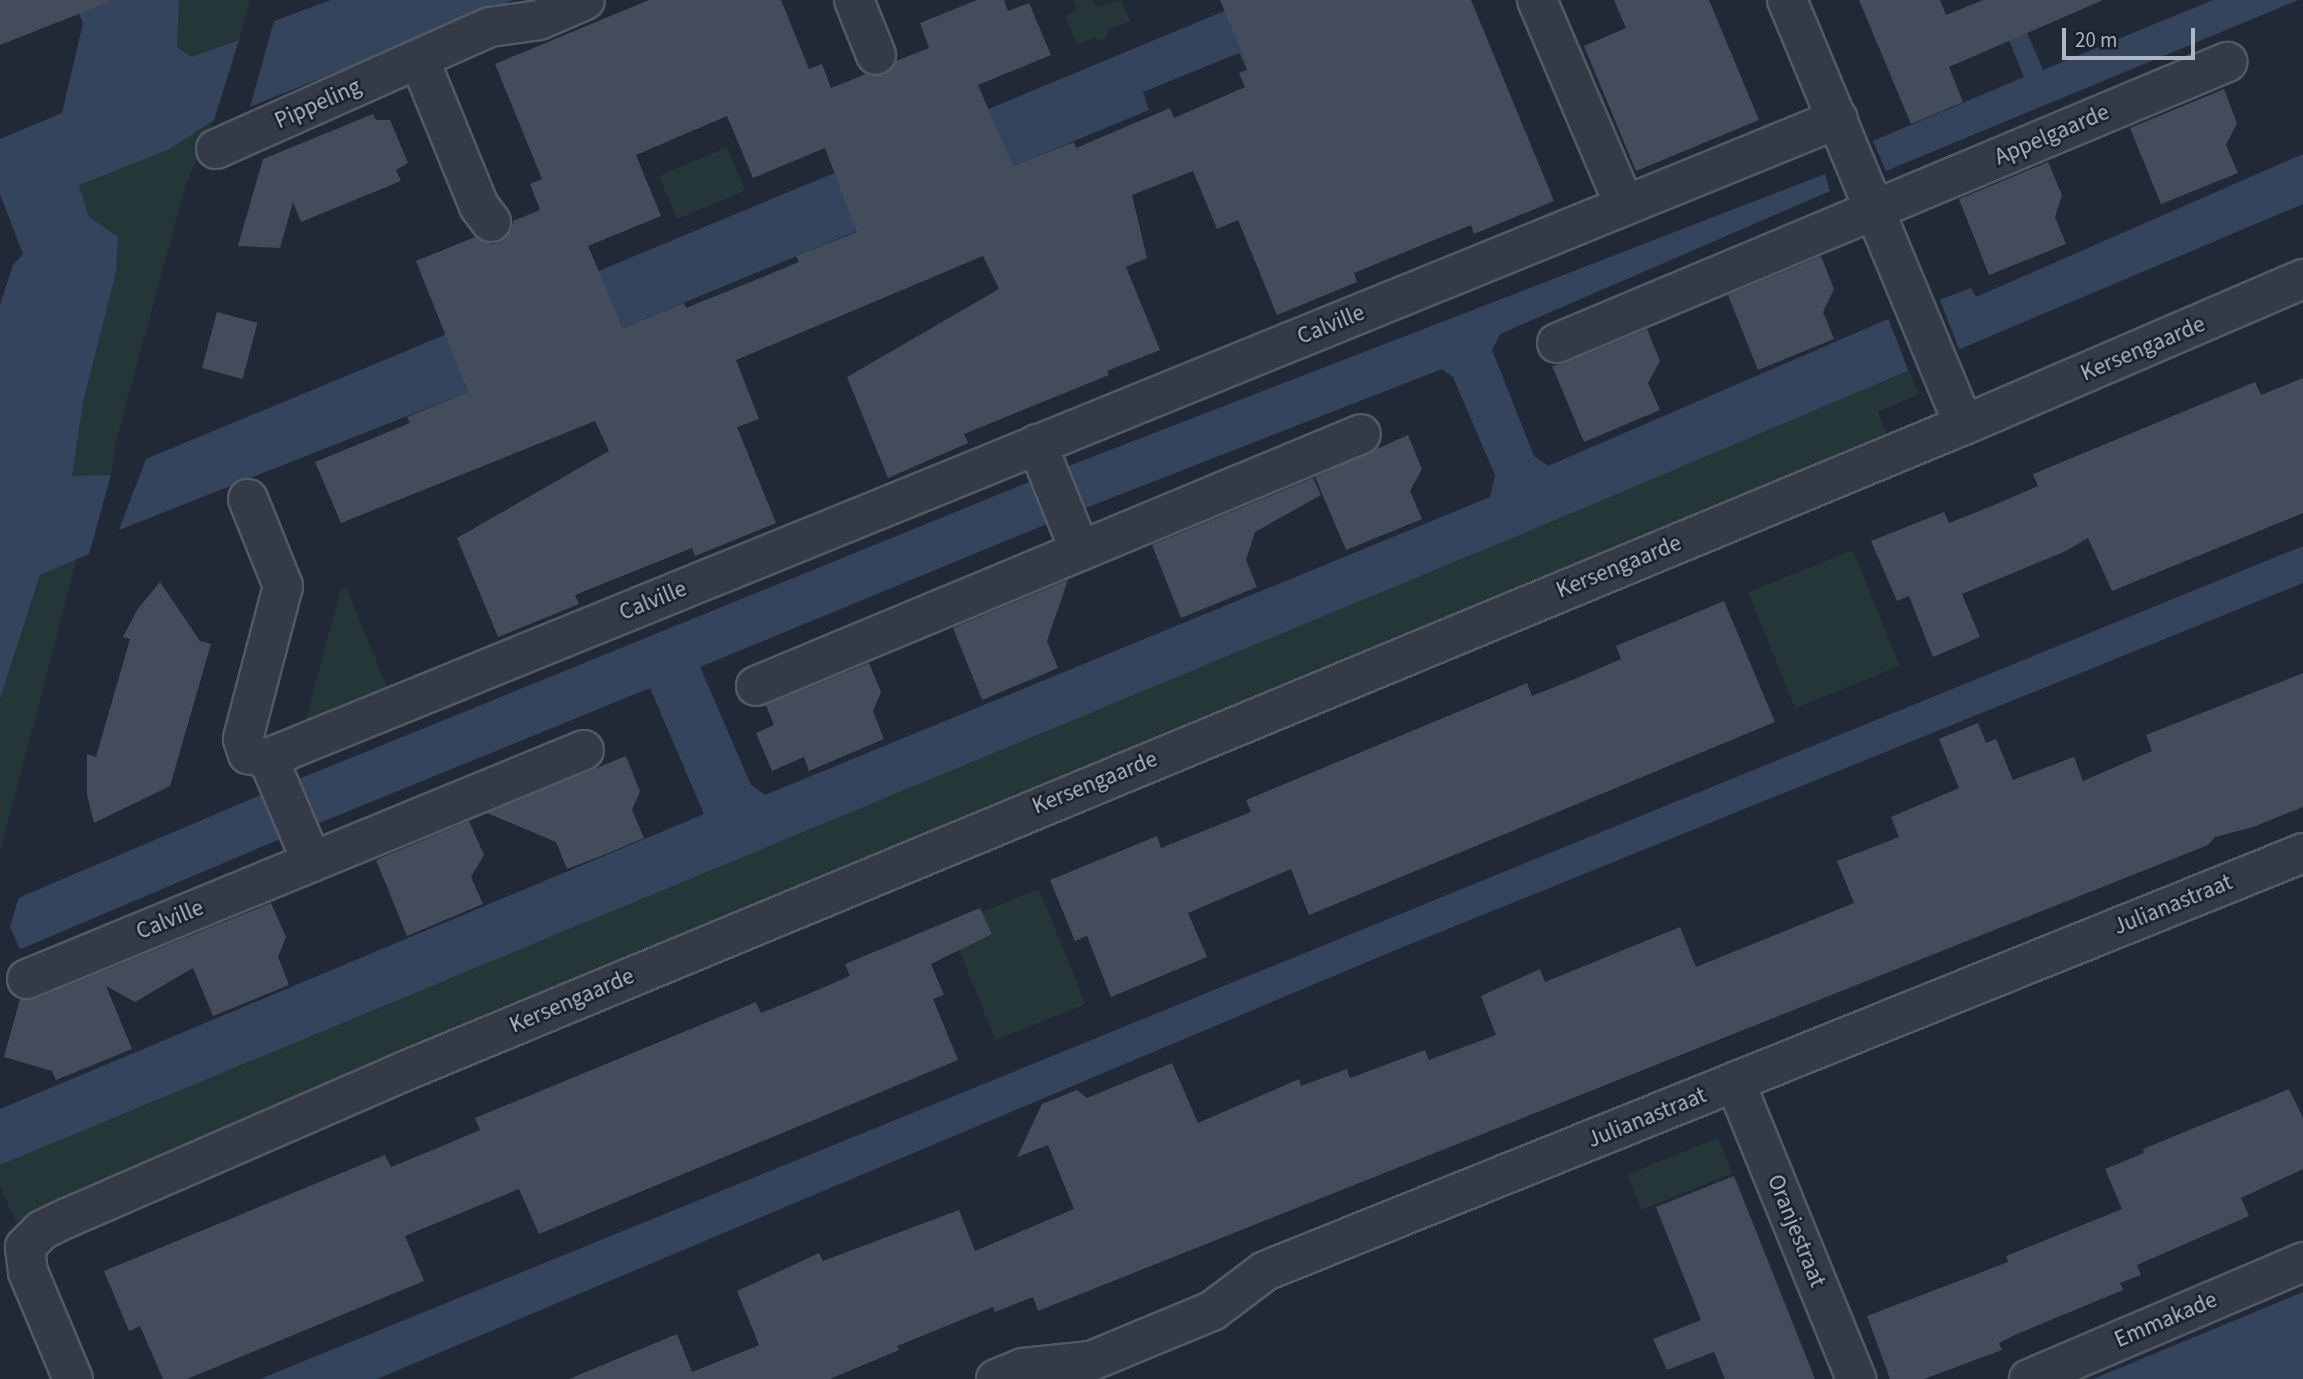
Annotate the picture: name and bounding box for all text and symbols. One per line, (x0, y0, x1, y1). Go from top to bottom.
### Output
scale bar (2065, 14, 2198, 58)
text: 20 m (2075, 25, 2117, 55)
street label: Pippeling (271, 73, 365, 135)
street label: Appelgaarde (1991, 99, 2113, 171)
street label: Calville (1293, 299, 1369, 351)
street label: Kersengaarde (2077, 310, 2209, 388)
street label: Kersengaarde (1552, 529, 1686, 605)
street label: Calville (615, 575, 691, 627)
street label: Kersengaarde (1028, 745, 1162, 821)
street label: Julianastraat (2109, 869, 2237, 941)
street label: Calville (132, 894, 208, 946)
street label: Kersengaarde (506, 962, 638, 1040)
street label: Julianastraat (1583, 1082, 1711, 1154)
street label: Oranjestraat (1761, 1171, 1831, 1291)
street label: Emmakade (2111, 1286, 2221, 1354)

